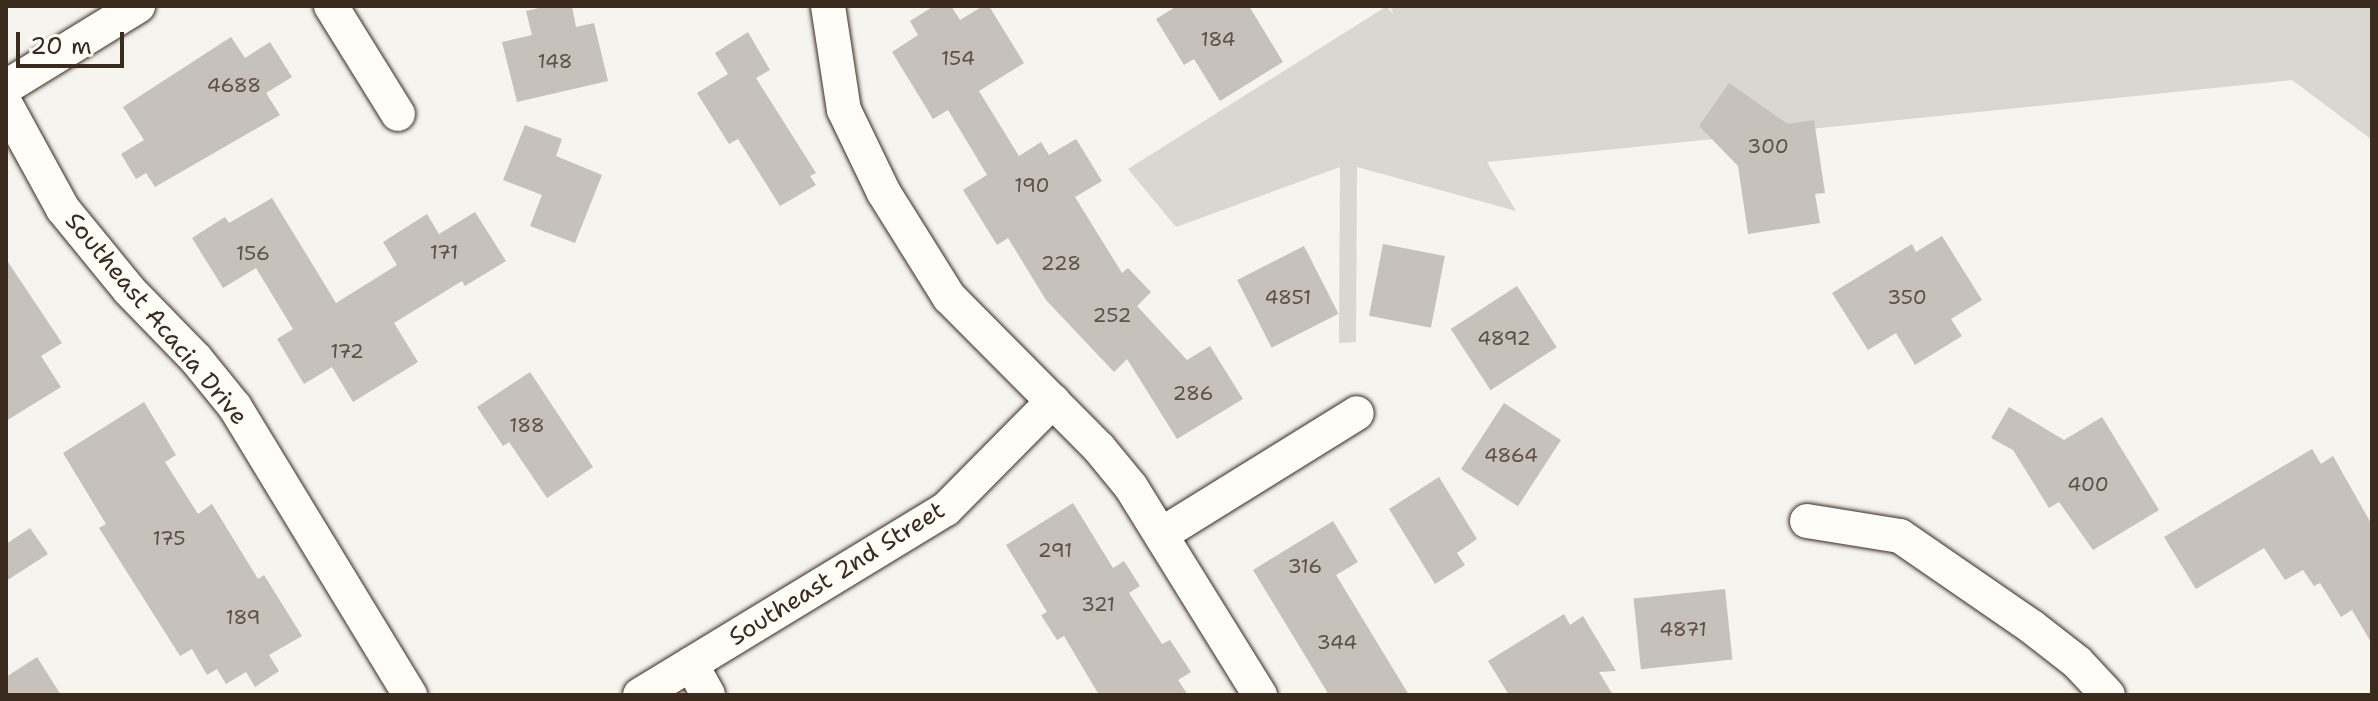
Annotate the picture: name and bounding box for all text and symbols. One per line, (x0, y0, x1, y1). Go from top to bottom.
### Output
scale bar (20, 16, 128, 66)
house number: 184 (1200, 27, 1236, 51)
text: 20 m (30, 30, 92, 62)
house number: 154 (941, 46, 975, 70)
house number: 148 (538, 49, 572, 73)
house number: 4688 (207, 73, 261, 97)
house number: 300 (1747, 134, 1789, 158)
house number: 190 (1014, 173, 1050, 197)
street label: Southeast Acacia Drive (59, 207, 253, 431)
house number: 171 (430, 240, 458, 264)
house number: 156 (236, 241, 270, 265)
house number: 228 (1041, 251, 1081, 275)
house number: 4851 (1265, 285, 1311, 309)
house number: 350 (1887, 285, 1927, 309)
house number: 252 (1093, 303, 1131, 327)
house number: 4892 (1477, 326, 1531, 350)
house number: 172 (330, 339, 364, 363)
house number: 286 (1173, 381, 1213, 405)
house number: 188 (509, 413, 545, 437)
house number: 4864 (1484, 443, 1538, 467)
house number: 400 (2067, 472, 2109, 496)
street label: Southeast 2nd Street (724, 496, 950, 652)
house number: 175 (153, 526, 185, 550)
house number: 291 (1038, 538, 1072, 562)
house number: 316 (1288, 554, 1322, 578)
house number: 321 (1081, 592, 1115, 616)
house number: 189 (225, 605, 261, 629)
house number: 4871 (1659, 617, 1707, 641)
house number: 344 (1317, 630, 1357, 654)

